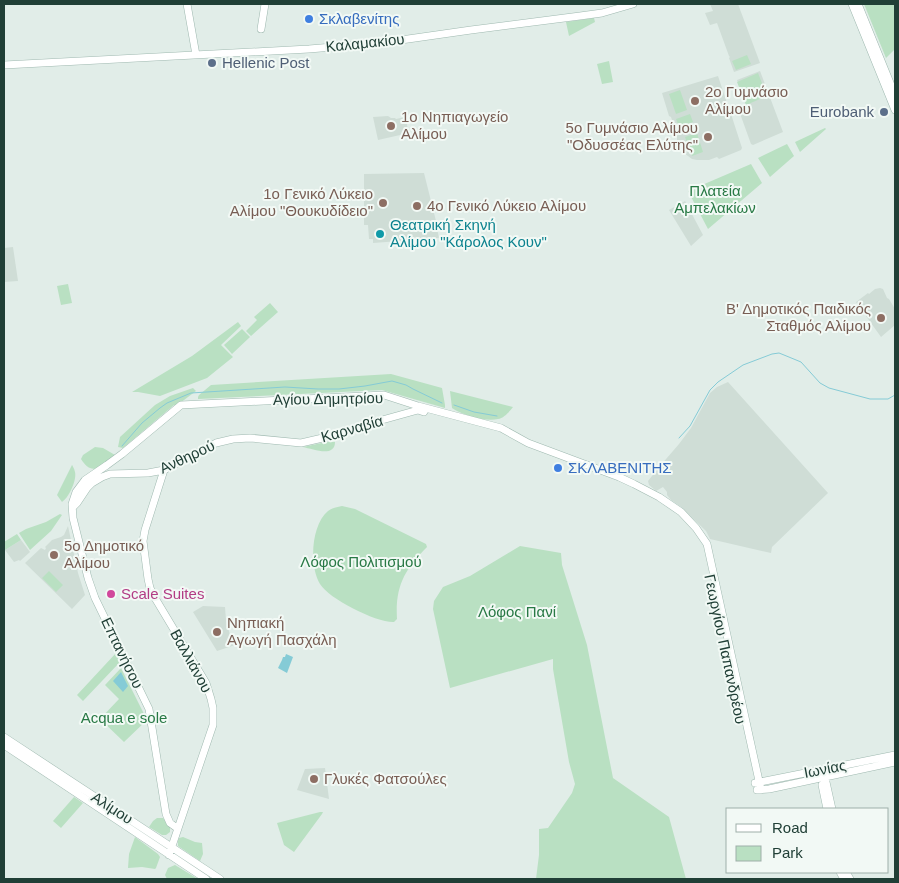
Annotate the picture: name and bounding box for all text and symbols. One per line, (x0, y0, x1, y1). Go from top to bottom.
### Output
place label: Σκλαβενίτης (319, 10, 399, 27)
marker: Σκλαβενίτης (303, 13, 315, 25)
street label: Καλαμακίου (325, 30, 405, 55)
place label: Hellenic Post (222, 54, 310, 71)
marker: Hellenic Post (206, 57, 218, 69)
place label: 2ο Γυμνάσιο Αλίμου (705, 83, 788, 117)
marker: 2ο Γυμνάσιο Αλίμου (689, 95, 701, 107)
place label: Eurobank (810, 103, 874, 120)
marker: Eurobank (878, 106, 890, 118)
place label: 1o Νηπιαγωγείο Αλίμου (401, 108, 508, 142)
place label: 5ο Γυμνάσιο Αλίμου "Οδυσσέας Ελύτης" (566, 119, 698, 153)
marker: 1o Νηπιαγωγείο Αλίμου (385, 120, 397, 132)
marker: 5ο Γυμνάσιο Αλίμου "Οδυσσέας Ελύτης" (702, 131, 714, 143)
park label: Πλατεία Αμπελακίων (674, 182, 756, 216)
place label: 1ο Γενικό Λύκειο Αλίμου "Θουκυδίδειο" (230, 185, 373, 219)
marker: 1ο Γενικό Λύκειο Αλίμου "Θουκυδίδειο" (377, 197, 389, 209)
place label: 4ο Γενικό Λύκειο Αλίμου (427, 197, 586, 214)
marker: 4ο Γενικό Λύκειο Αλίμου (411, 200, 423, 212)
place label: Θεατρική Σκηνή Αλίμου "Κάρολος Κουν" (390, 216, 547, 250)
marker: Θεατρική Σκηνή Αλίμου "Κάρολος Κουν" (374, 228, 386, 240)
place label: Β' Δημοτικός Παιδικός Σταθμός Αλίμου (726, 300, 871, 334)
marker: Β' Δημοτικός Παιδικός Σταθμός Αλίμου (875, 312, 887, 324)
street label: Αγίου Δημητρίου (273, 389, 383, 408)
street label: Καρναβία (319, 411, 385, 445)
street label: Ανθηρού (156, 436, 217, 477)
place label: ΣΚΛΑΒΕΝΙΤΗΣ (568, 459, 672, 476)
marker: ΣΚΛΑΒΕΝΙΤΗΣ (552, 462, 564, 474)
place label: 5ο Δημοτικό Αλίμου (64, 537, 144, 571)
marker: 5ο Δημοτικό Αλίμου (48, 549, 60, 561)
park label: Λόφος Πολιτισμού (300, 553, 422, 570)
street label: Γεωργίου Παπανδρέου (701, 572, 750, 725)
place label: Scale Suites (121, 585, 204, 602)
marker: Scale Suites (105, 588, 117, 600)
park label: Λόφος Πανί (478, 603, 557, 620)
place label: Νηπιακή Αγωγή Πασχάλη (227, 614, 337, 648)
street label: Επτανήσου (98, 615, 147, 691)
street label: Βαλλιάνου (167, 626, 216, 695)
marker: Νηπιακή Αγωγή Πασχάλη (211, 626, 223, 638)
park label: Acqua e sole (81, 709, 167, 726)
street label: Ιωνίας (802, 756, 847, 781)
place label: Γλυκές Φατσούλες (324, 770, 447, 787)
marker: Γλυκές Φατσούλες (308, 773, 320, 785)
street label: Αλίμου (88, 788, 136, 827)
legend (726, 808, 889, 873)
text: Road (772, 819, 808, 836)
text: Park (772, 844, 803, 861)

